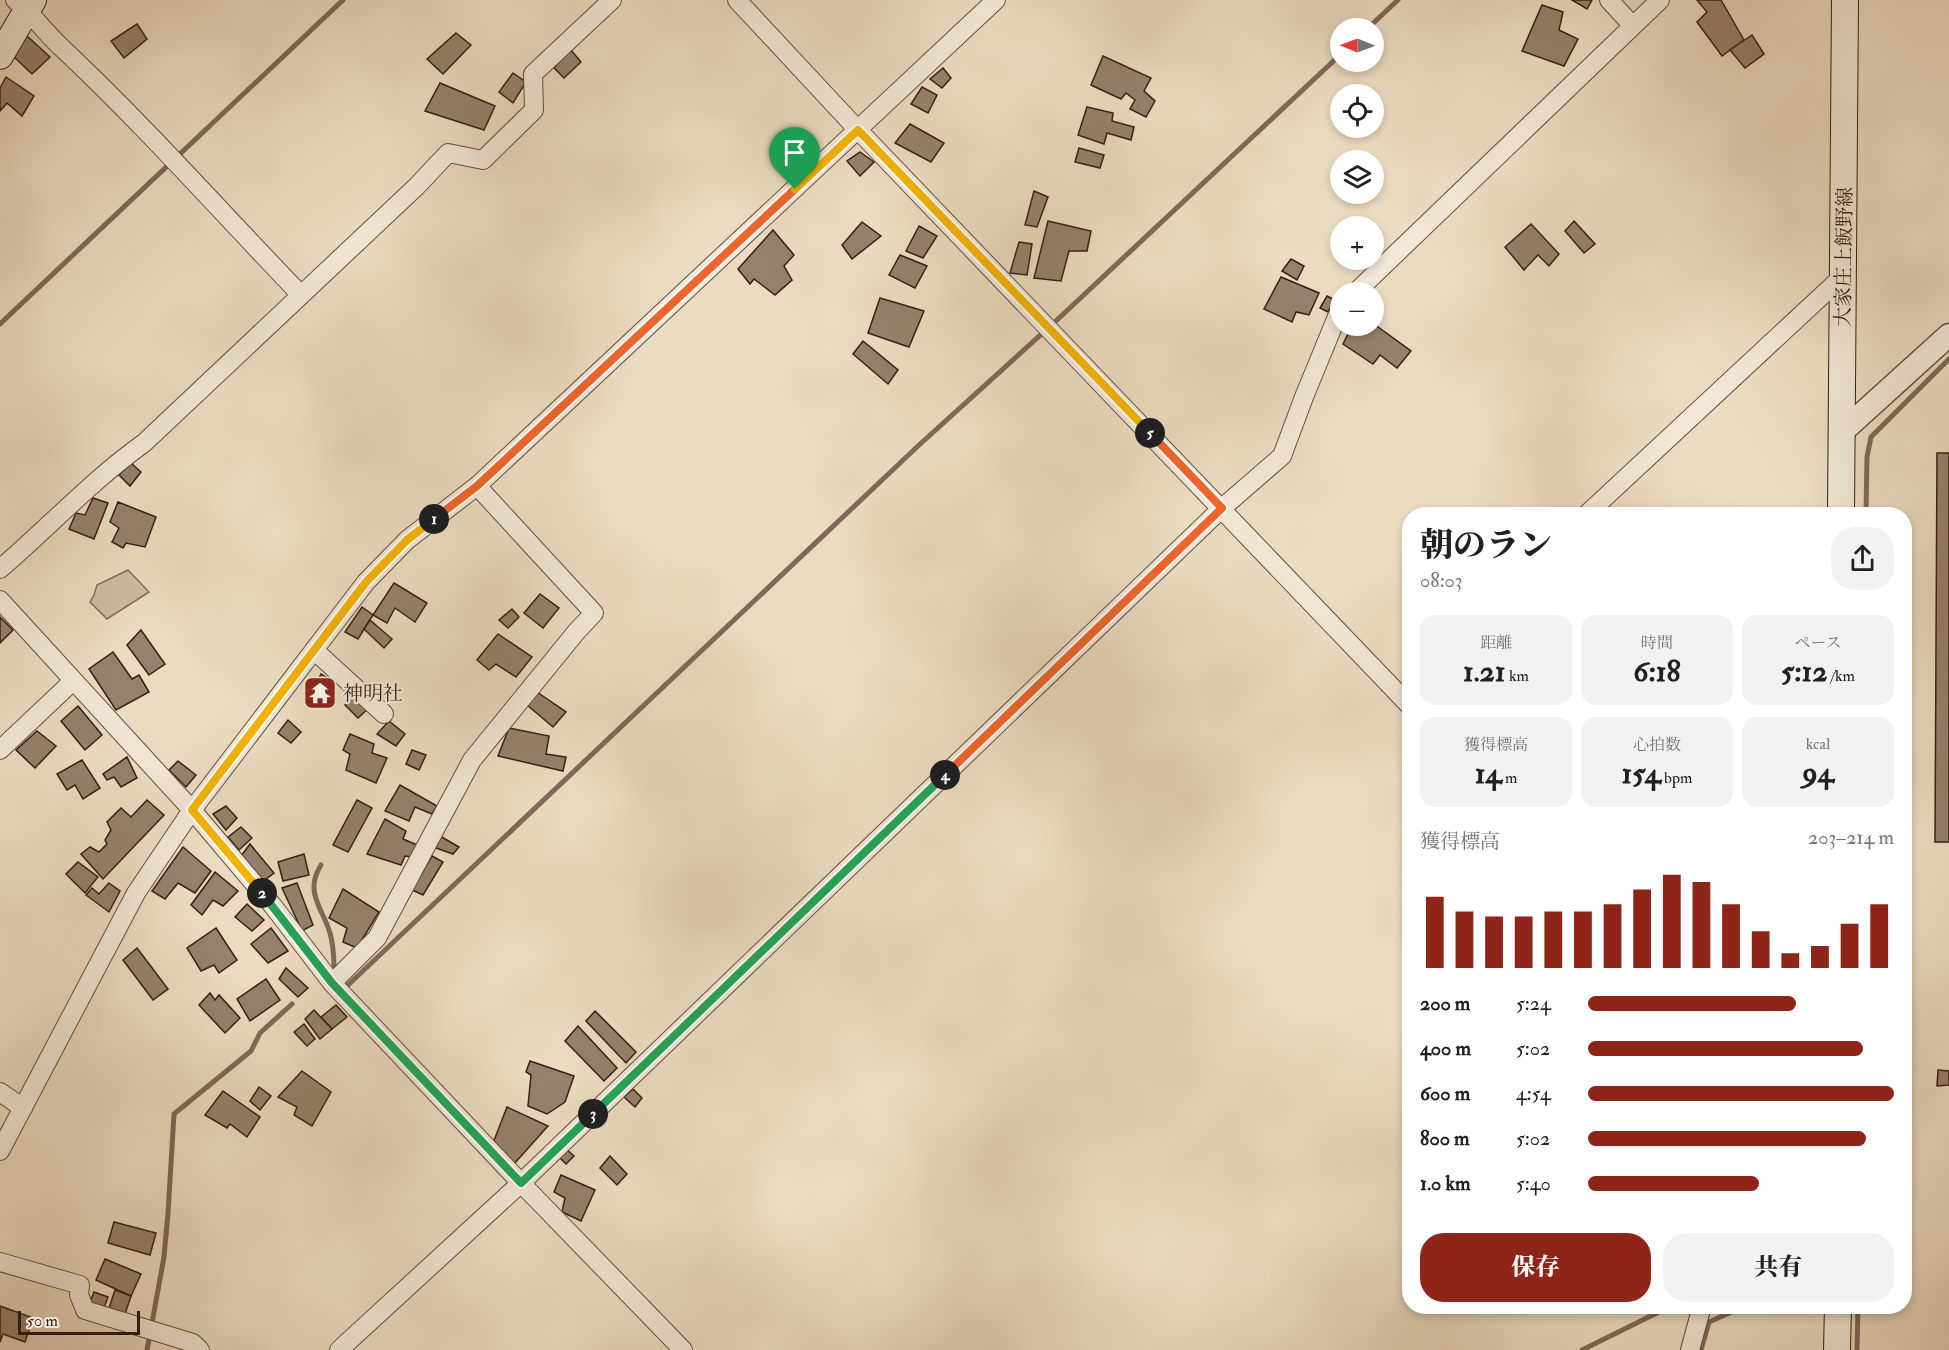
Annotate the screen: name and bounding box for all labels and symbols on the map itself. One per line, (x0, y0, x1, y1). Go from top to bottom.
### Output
north arrow (1330, 18, 1384, 72)
pin (769, 127, 820, 189)
street label: 大家庄上飯野線 (1830, 187, 1858, 327)
pin: 5 (1135, 418, 1165, 448)
pin: 1 (419, 504, 449, 534)
temple icon: 神明社 (302, 675, 338, 711)
place label: 神明社 (343, 681, 403, 706)
pin: 4 (930, 760, 960, 790)
pin: 2 (247, 878, 277, 908)
pin: 3 (578, 1099, 608, 1129)
scale bar (18, 1308, 140, 1336)

